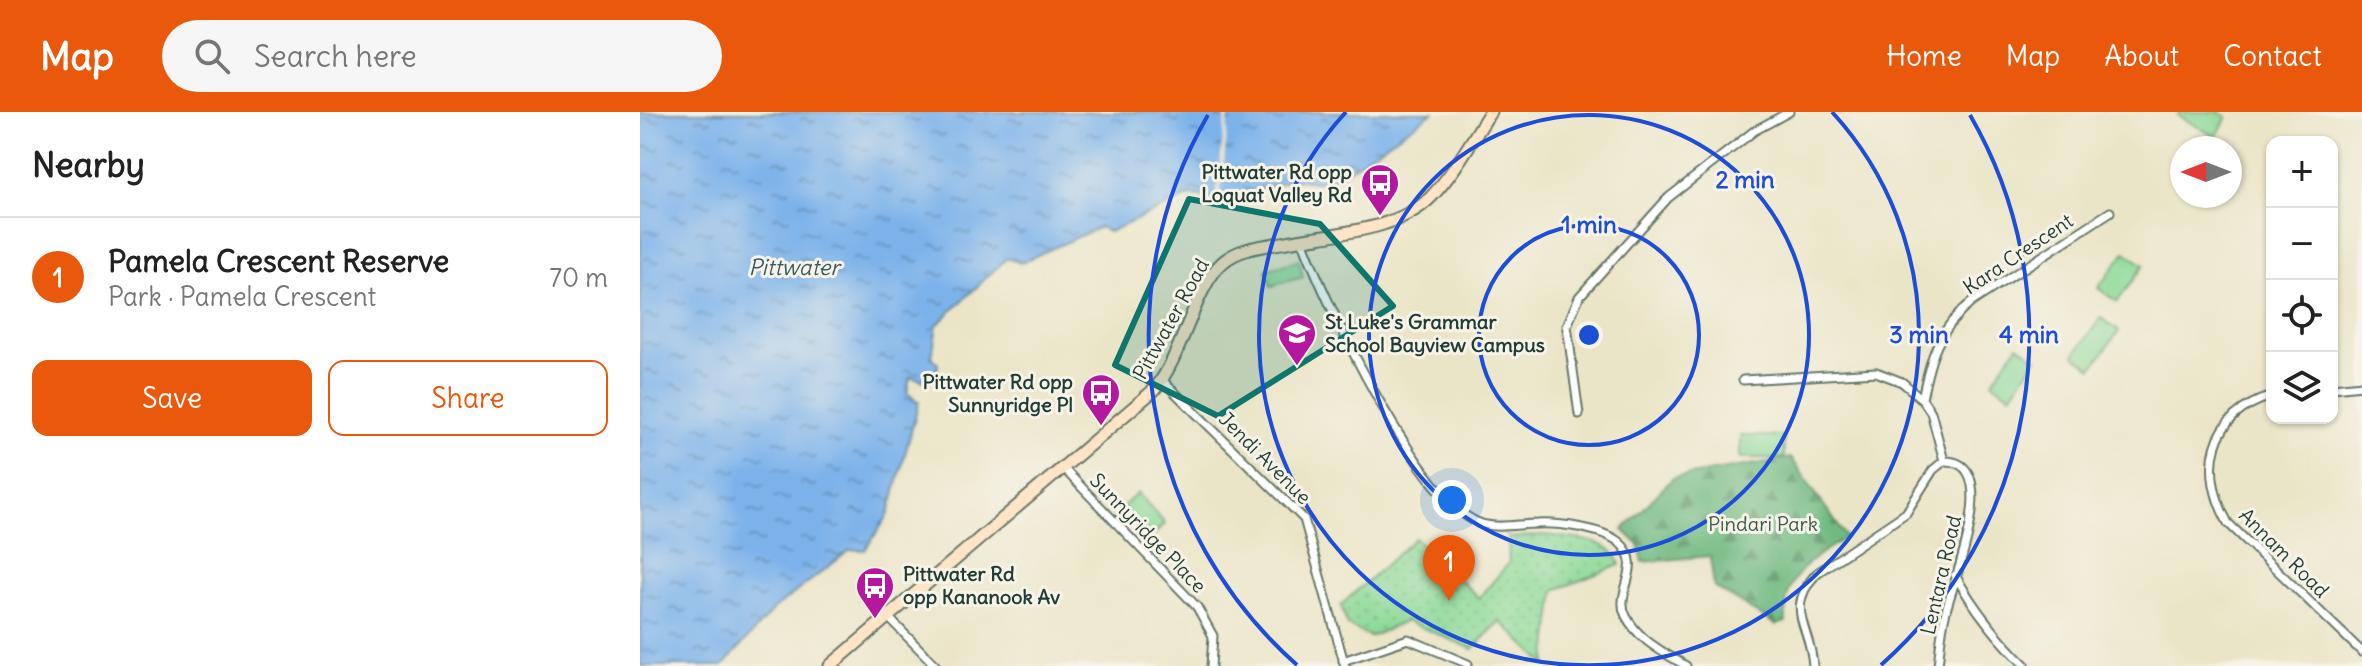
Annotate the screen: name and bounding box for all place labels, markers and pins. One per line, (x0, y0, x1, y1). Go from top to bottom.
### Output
place label: Pittwater Rd opp Loquat Valley Rd (1201, 159, 1352, 207)
bus stop icon: Pittwater Rd opp Loquat Valley Rd (1359, 162, 1401, 217)
place label: St Luke's Grammar School Bayview Campus (1325, 309, 1545, 357)
school or university icon: St Luke's Grammar School Bayview Campus (1276, 312, 1318, 367)
centre of rings (1575, 321, 1603, 349)
place label: Pittwater Rd opp Sunnyridge Pl (922, 369, 1073, 417)
bus stop icon: Pittwater Rd opp Sunnyridge Pl (1080, 372, 1122, 427)
pin: 1 (1423, 535, 1475, 601)
place label: Pittwater Rd opp Kananook Av (903, 561, 1060, 609)
bus stop icon: Pittwater Rd opp Kananook Av (854, 565, 896, 620)

